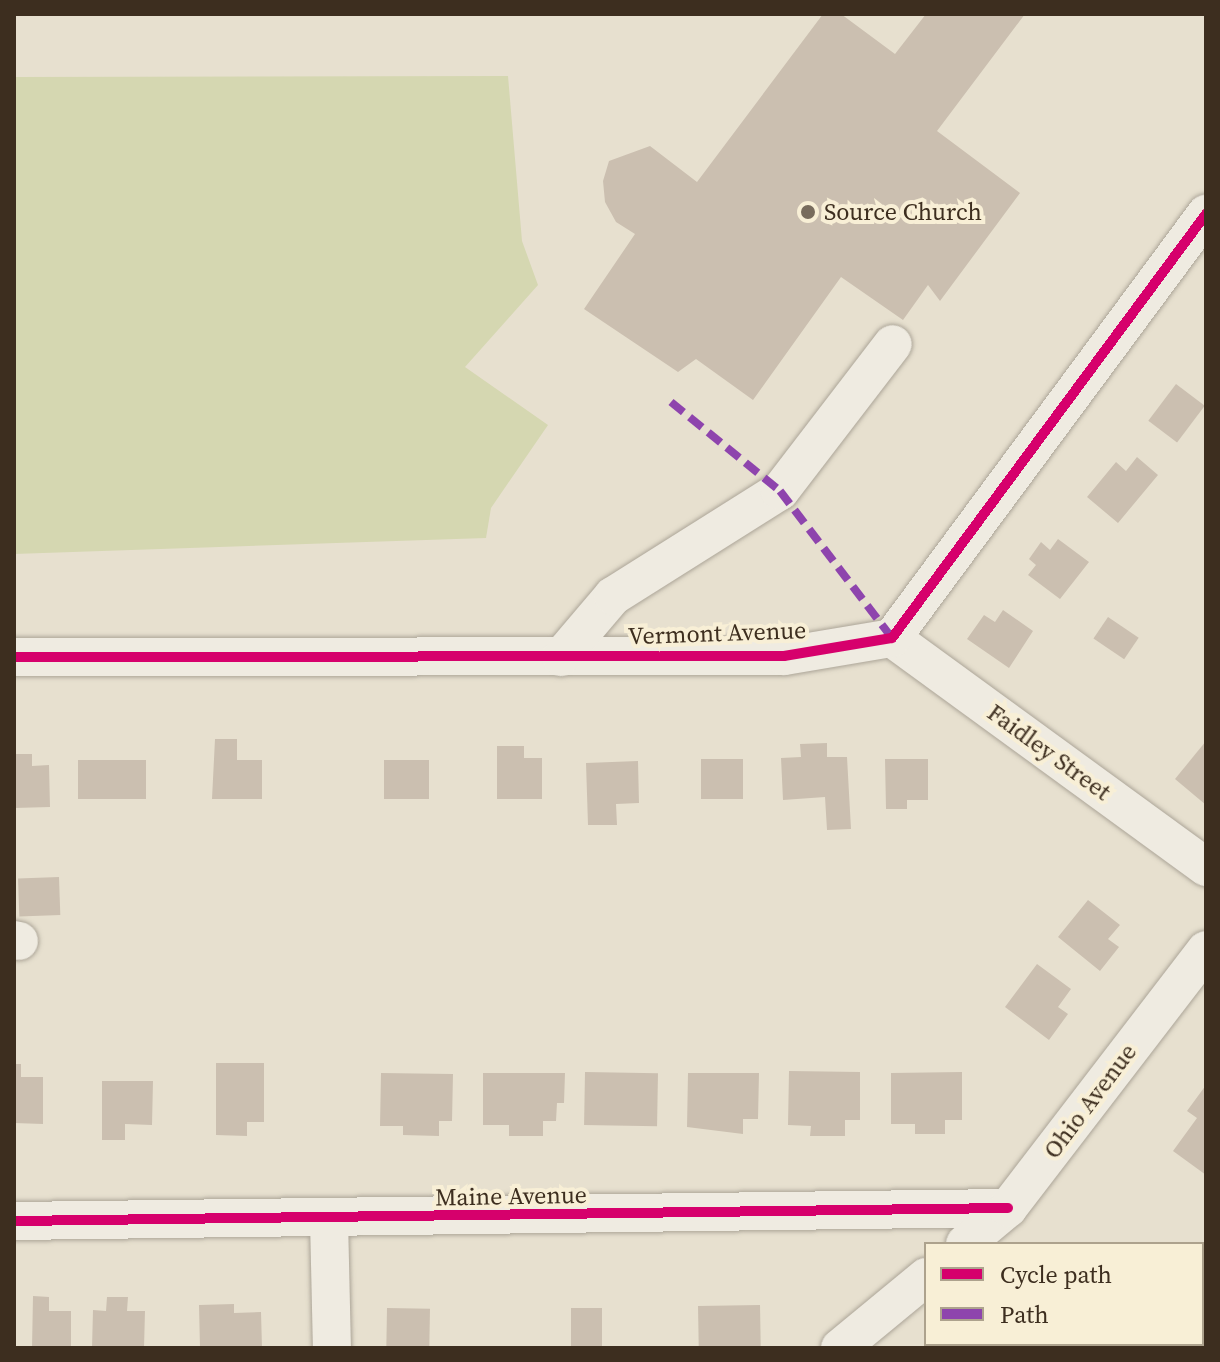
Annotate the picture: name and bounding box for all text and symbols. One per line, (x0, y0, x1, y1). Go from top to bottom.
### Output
place label: Source Church (824, 198, 982, 226)
marker: Source Church (799, 203, 817, 221)
street label: Vermont Avenue (627, 615, 807, 651)
street label: Faidley Street (982, 698, 1116, 806)
street label: Ohio Avenue (1038, 1038, 1142, 1164)
street label: Maine Avenue (435, 1180, 587, 1212)
legend (924, 1242, 1204, 1346)
text: Cycle path (1000, 1258, 1112, 1291)
text: Path (1000, 1298, 1049, 1331)

